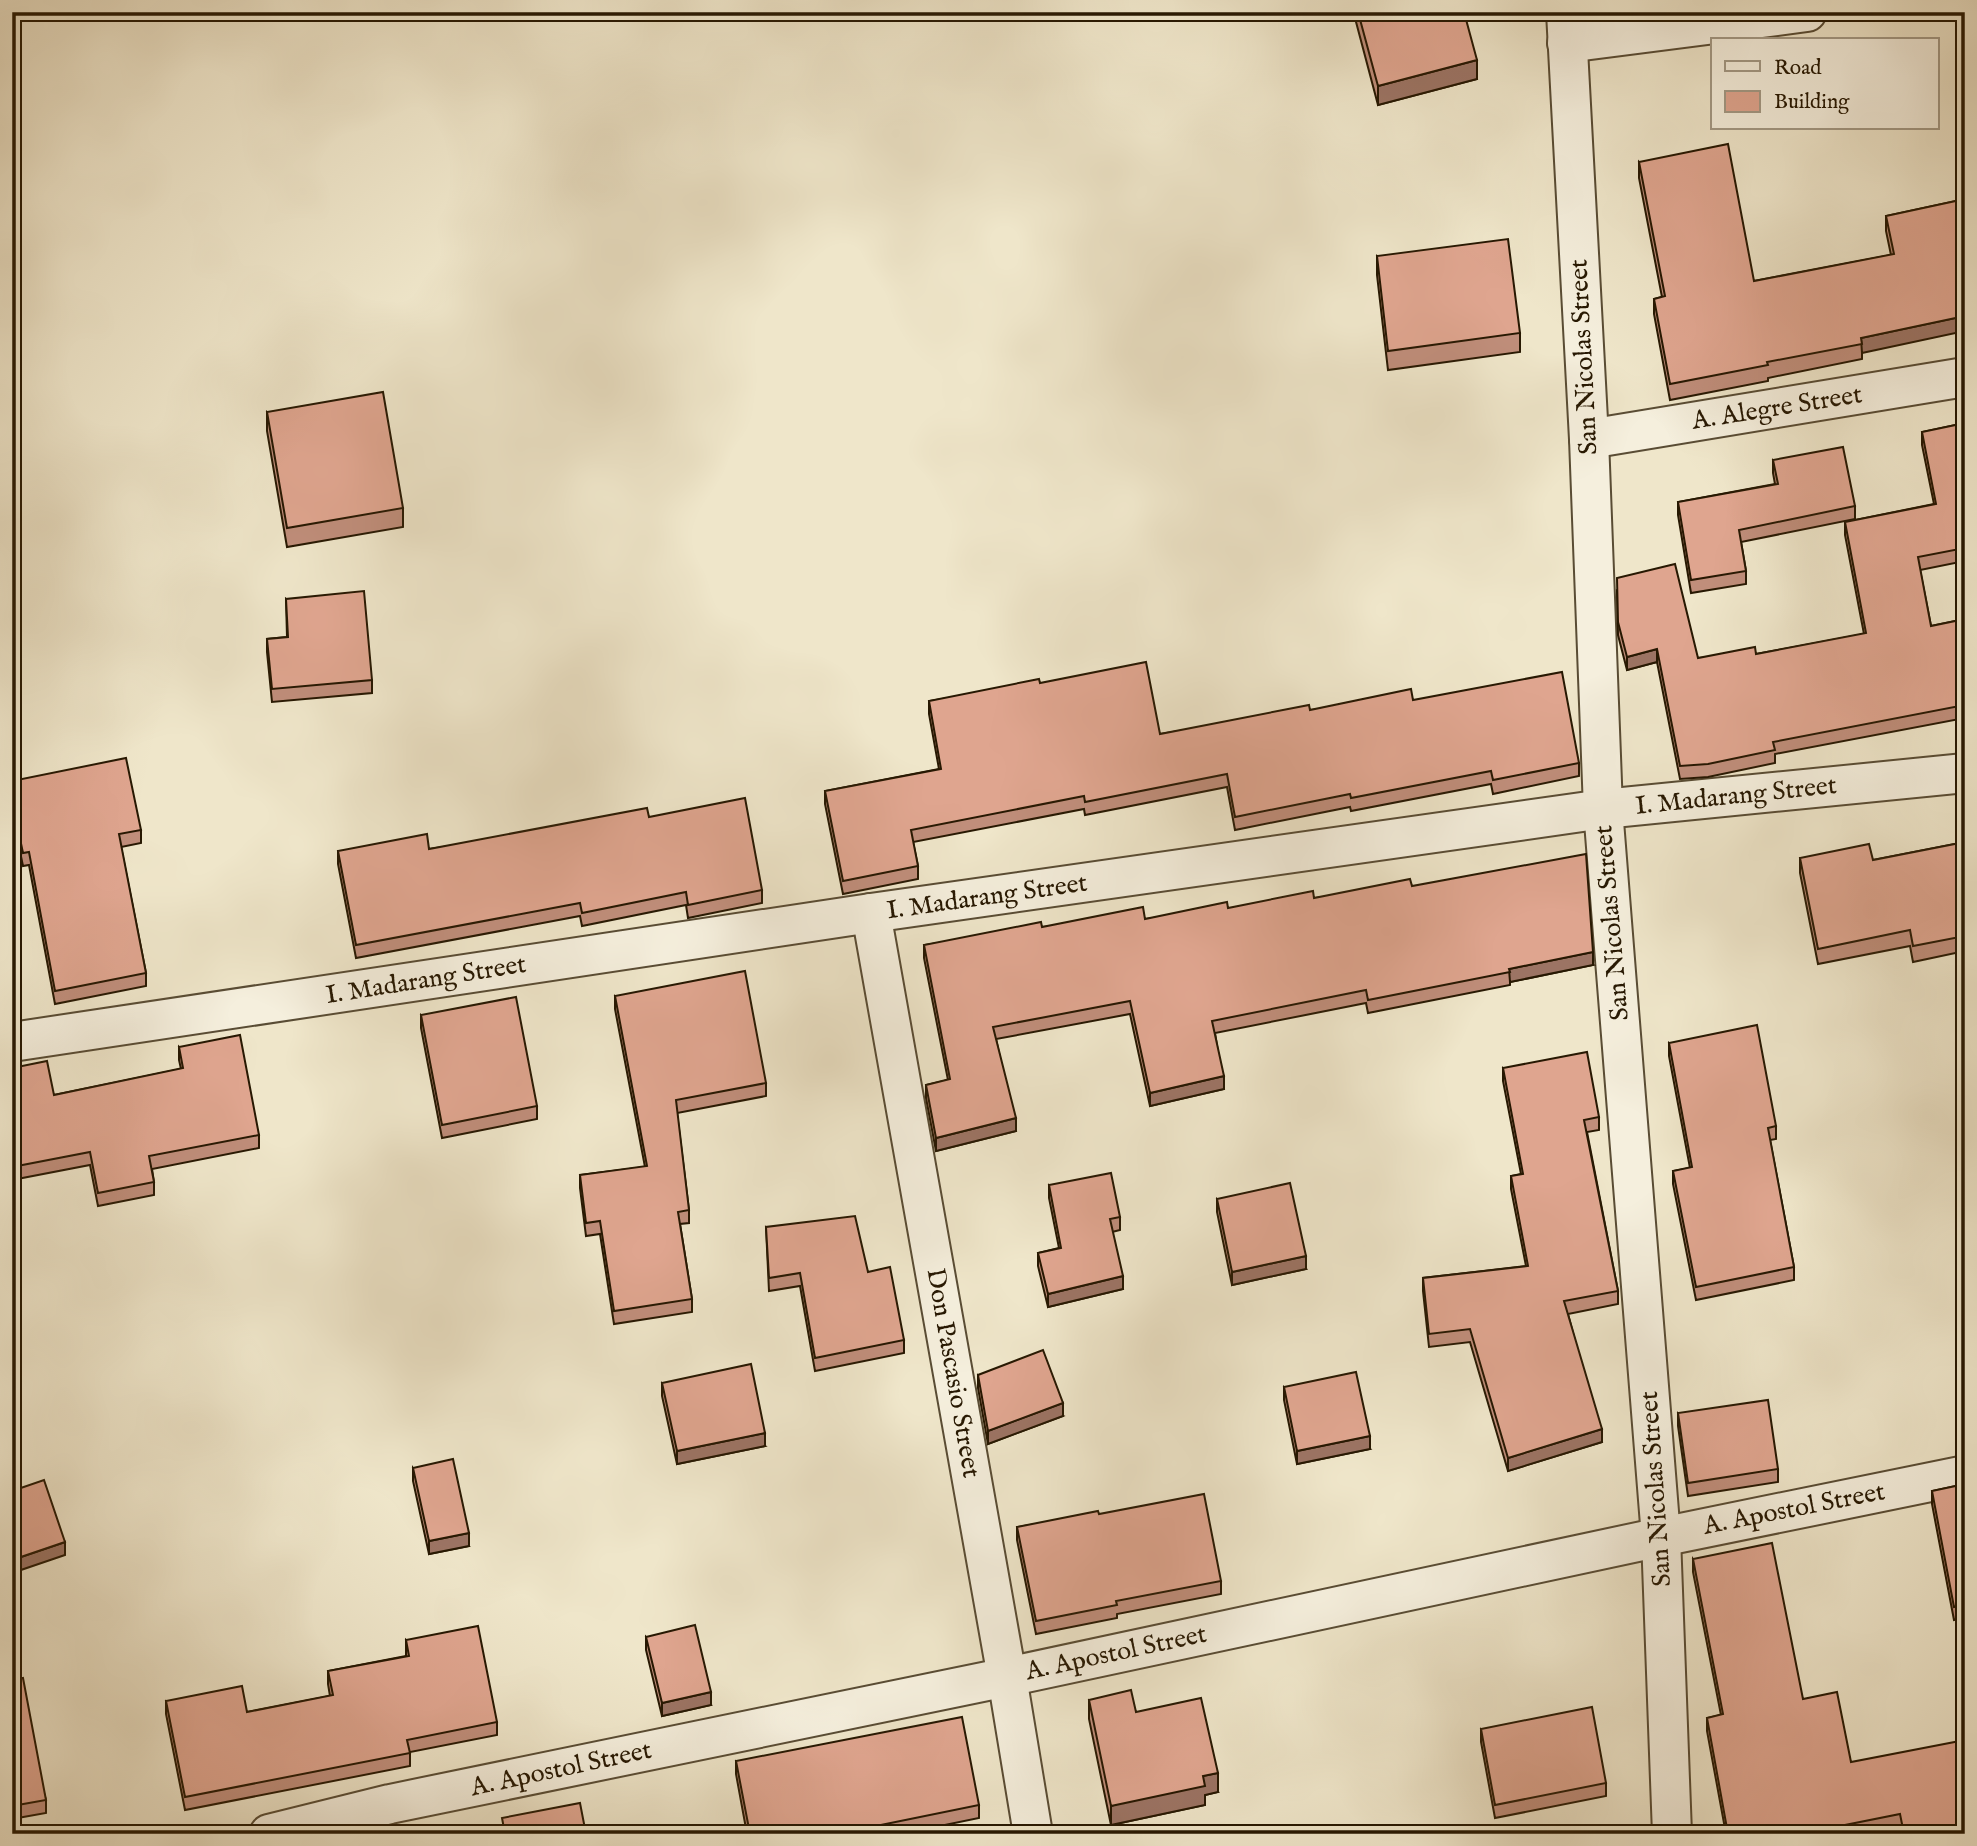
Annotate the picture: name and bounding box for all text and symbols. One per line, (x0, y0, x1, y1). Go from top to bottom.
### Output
legend (1711, 38, 1938, 130)
text: Road (1774, 55, 1822, 82)
text: Building (1774, 89, 1850, 116)
street label: San Nicolas Street (1562, 258, 1606, 456)
street label: A. Alegre Street (1689, 378, 1864, 438)
street label: I. Madarang Street (1634, 769, 1838, 823)
street label: San Nicolas Street (1587, 824, 1637, 1022)
street label: I. Madarang Street (885, 867, 1089, 927)
street label: I. Madarang Street (324, 948, 529, 1012)
street label: Don Pascasio Street (918, 1266, 988, 1480)
street label: San Nicolas Street (1633, 1390, 1679, 1588)
street label: A. Apostol Street (1699, 1475, 1888, 1543)
street label: A. Apostol Street (1021, 1618, 1210, 1689)
street label: A. Apostol Street (466, 1734, 655, 1805)

